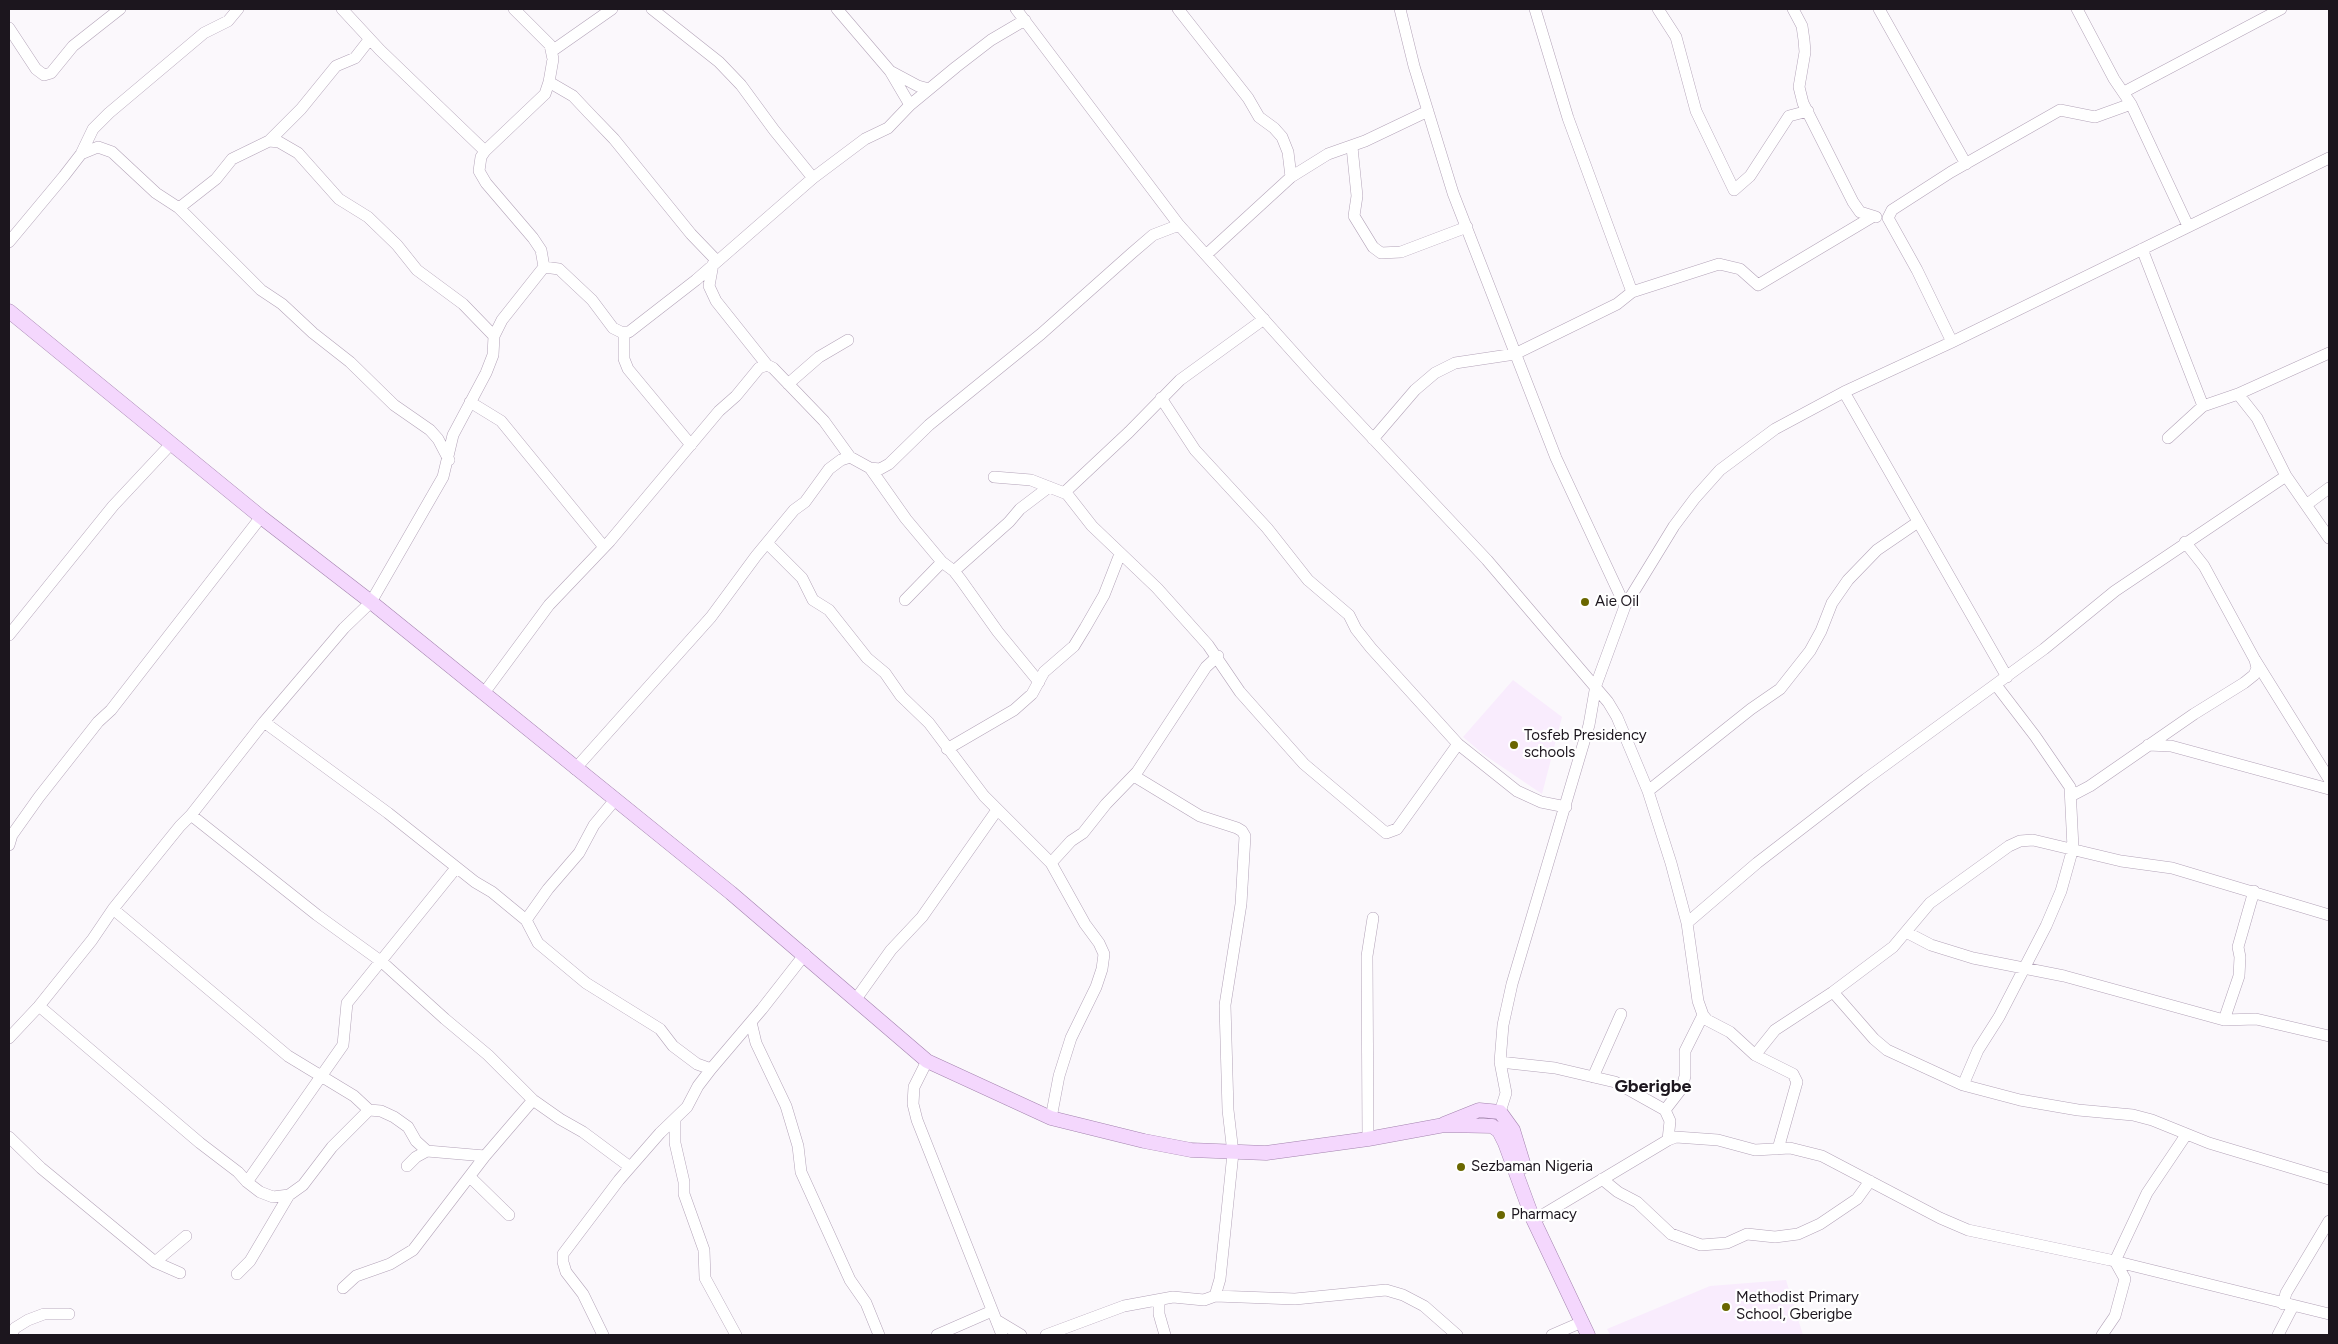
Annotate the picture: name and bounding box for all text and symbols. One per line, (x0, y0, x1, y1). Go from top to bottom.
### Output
place label: Aie Oil (1595, 593, 1639, 611)
marker: Aie Oil (1579, 596, 1591, 608)
place label: Tosfeb Presidency schools (1524, 727, 1647, 762)
marker: Tosfeb Presidency schools (1508, 739, 1520, 751)
district label: Gberigbe (1614, 1076, 1692, 1098)
place label: Sezbaman Nigeria (1471, 1158, 1593, 1176)
marker: Sezbaman Nigeria (1455, 1161, 1467, 1173)
place label: Pharmacy (1511, 1206, 1577, 1224)
marker: Pharmacy (1495, 1209, 1507, 1221)
place label: Methodist Primary School, Gberigbe (1736, 1289, 1859, 1324)
marker: Methodist Primary School, Gberigbe (1720, 1301, 1732, 1313)

